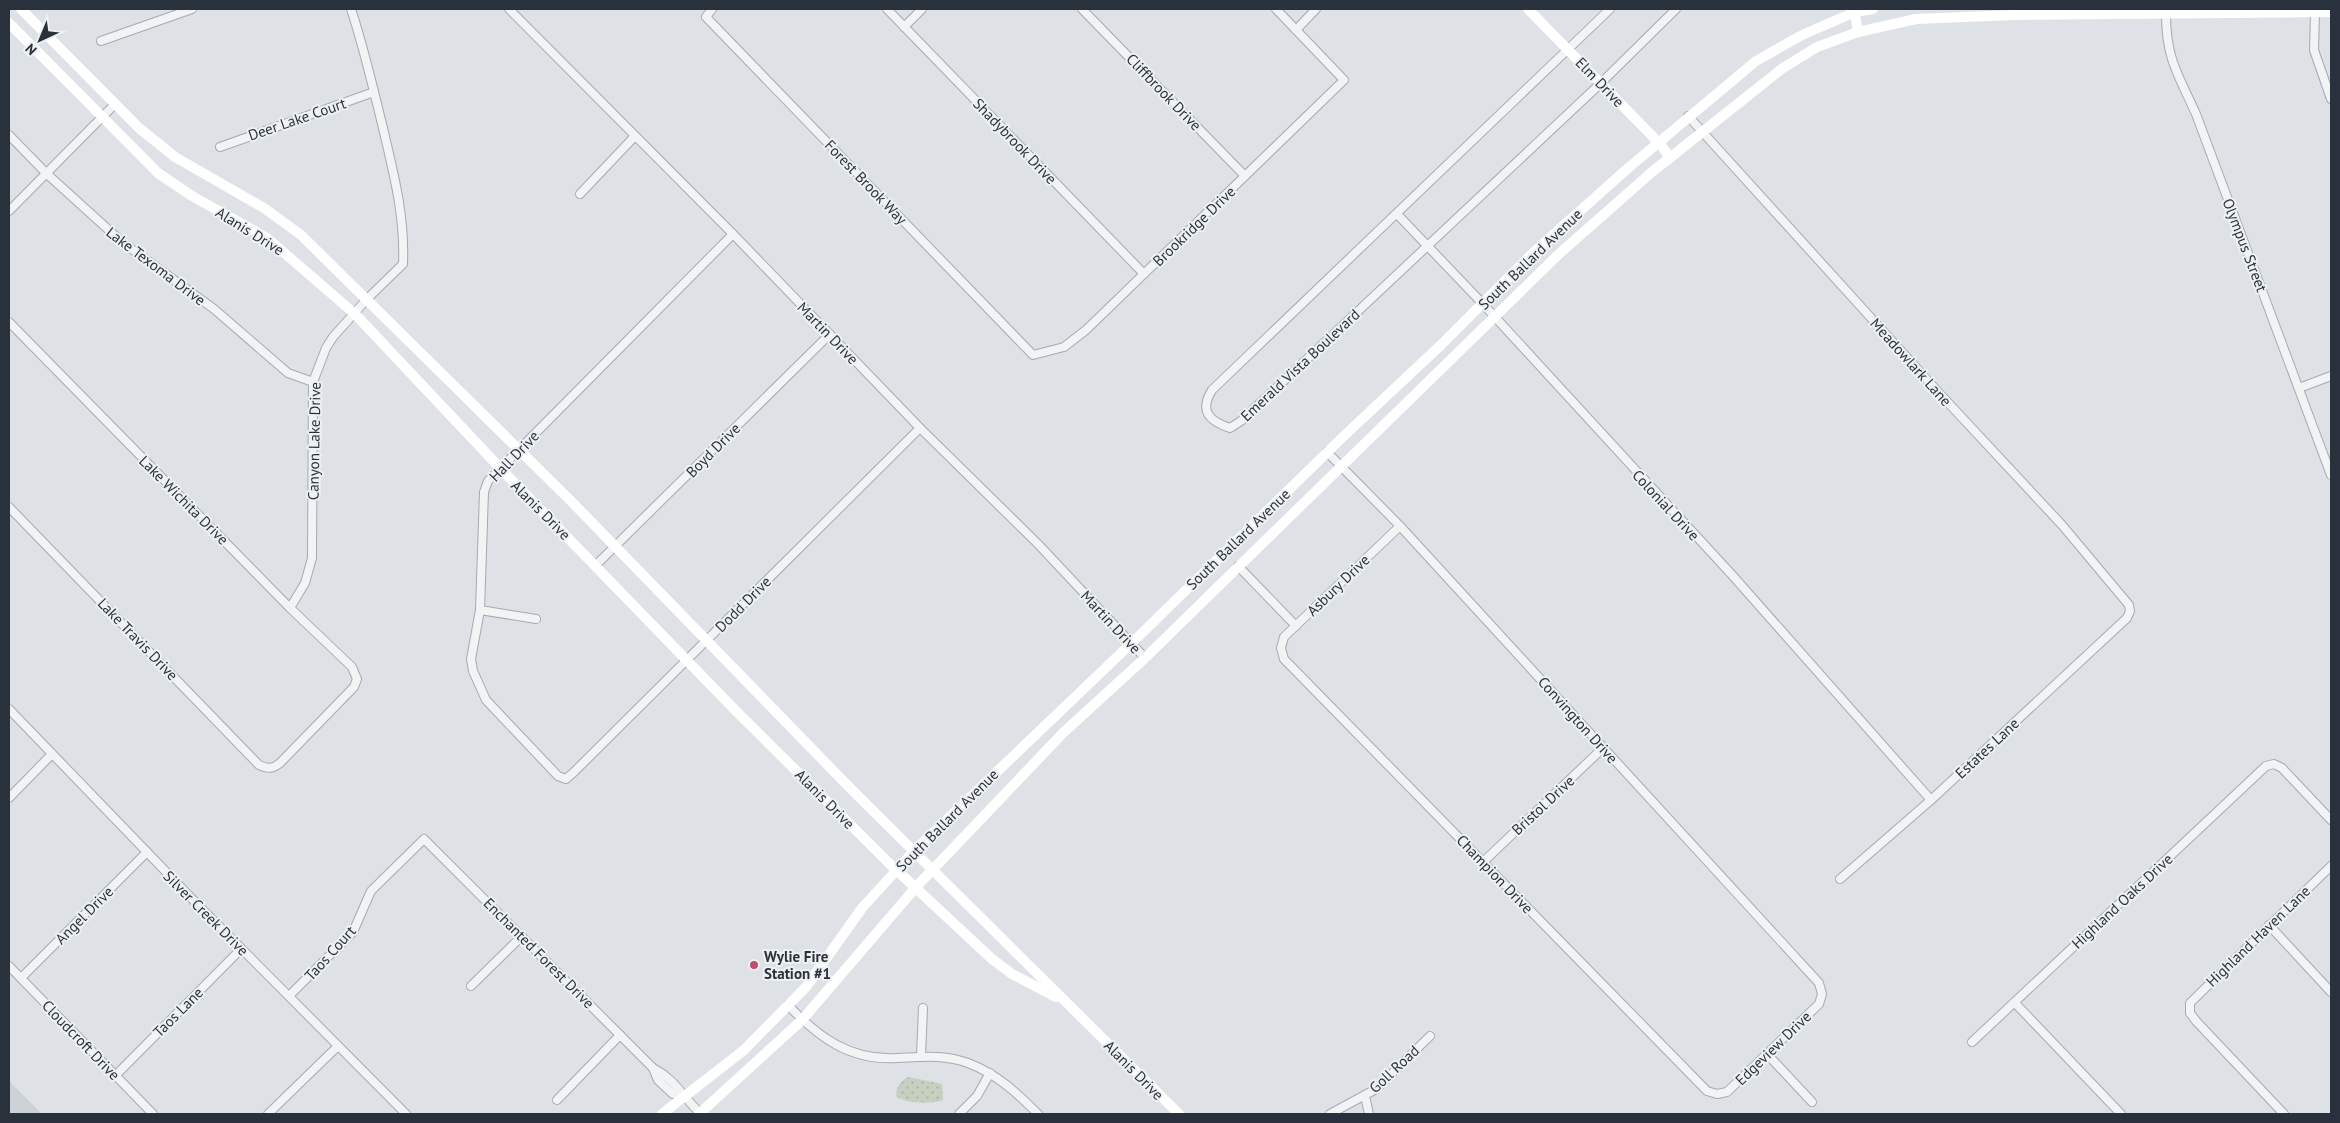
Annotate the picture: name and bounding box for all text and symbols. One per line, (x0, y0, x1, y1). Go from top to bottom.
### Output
north arrow (15, 15, 65, 65)
text: N (21, 40, 41, 59)
street label: Cliffbrook Drive (1122, 49, 1206, 135)
street label: Elm Drive (1572, 53, 1628, 111)
street label: Deer Lake Court (246, 93, 348, 145)
street label: Shadybrook Drive (969, 94, 1061, 188)
street label: Forest Brook Way (821, 136, 911, 228)
street label: Brookridge Drive (1149, 182, 1239, 270)
street label: Olympus Street (2218, 196, 2272, 294)
street label: Alanis Drive (212, 203, 288, 259)
street label: South Ballard Avenue (1474, 204, 1586, 314)
street label: Lake Texoma Drive (103, 222, 209, 310)
street label: Martin Drive (793, 298, 863, 368)
street label: Emerald Vista Boulevard (1236, 305, 1364, 425)
street label: Meadowlark Lane (1866, 314, 1956, 410)
street label: Canyon Lake Drive (303, 382, 325, 500)
street label: Boyd Drive (682, 419, 744, 481)
street label: Hall Drive (485, 426, 543, 486)
street label: Lake Wichita Drive (135, 451, 233, 549)
street label: Colonial Drive (1628, 466, 1704, 544)
street label: Alanis Drive (507, 476, 575, 544)
street label: South Ballard Avenue (1182, 484, 1294, 594)
street label: Asbury Drive (1302, 550, 1374, 620)
street label: Dodd Drive (711, 572, 775, 636)
street label: Martin Drive (1077, 586, 1145, 658)
street label: Lake Travis Drive (94, 594, 182, 684)
street label: Convington Drive (1534, 673, 1622, 767)
street label: Estates Lane (1951, 714, 2023, 782)
street label: Alanis Drive (791, 765, 859, 833)
street label: South Ballard Avenue (892, 765, 1002, 875)
street label: Bristol Drive (1508, 771, 1578, 839)
street label: Champion Drive (1453, 831, 1537, 917)
street label: Highland Oaks Drive (2068, 849, 2176, 953)
street label: Silver Creek Drive (159, 866, 253, 960)
street label: Highland Haven Lane (2202, 881, 2314, 991)
street label: Angel Drive (51, 882, 117, 948)
street label: Enchanted Forest Drive (480, 894, 598, 1012)
street label: Taos Court (300, 922, 360, 984)
place label: Wylie Fire Station #1 (764, 947, 831, 983)
marker: Wylie Fire Station #1 (748, 959, 760, 971)
street label: Taos Lane (149, 983, 207, 1041)
street label: Cloudcroft Drive (38, 996, 124, 1084)
street label: Edgeview Drive (1731, 1007, 1815, 1089)
street label: Alanis Drive (1100, 1036, 1168, 1104)
street label: Goll Road (1365, 1041, 1423, 1097)

